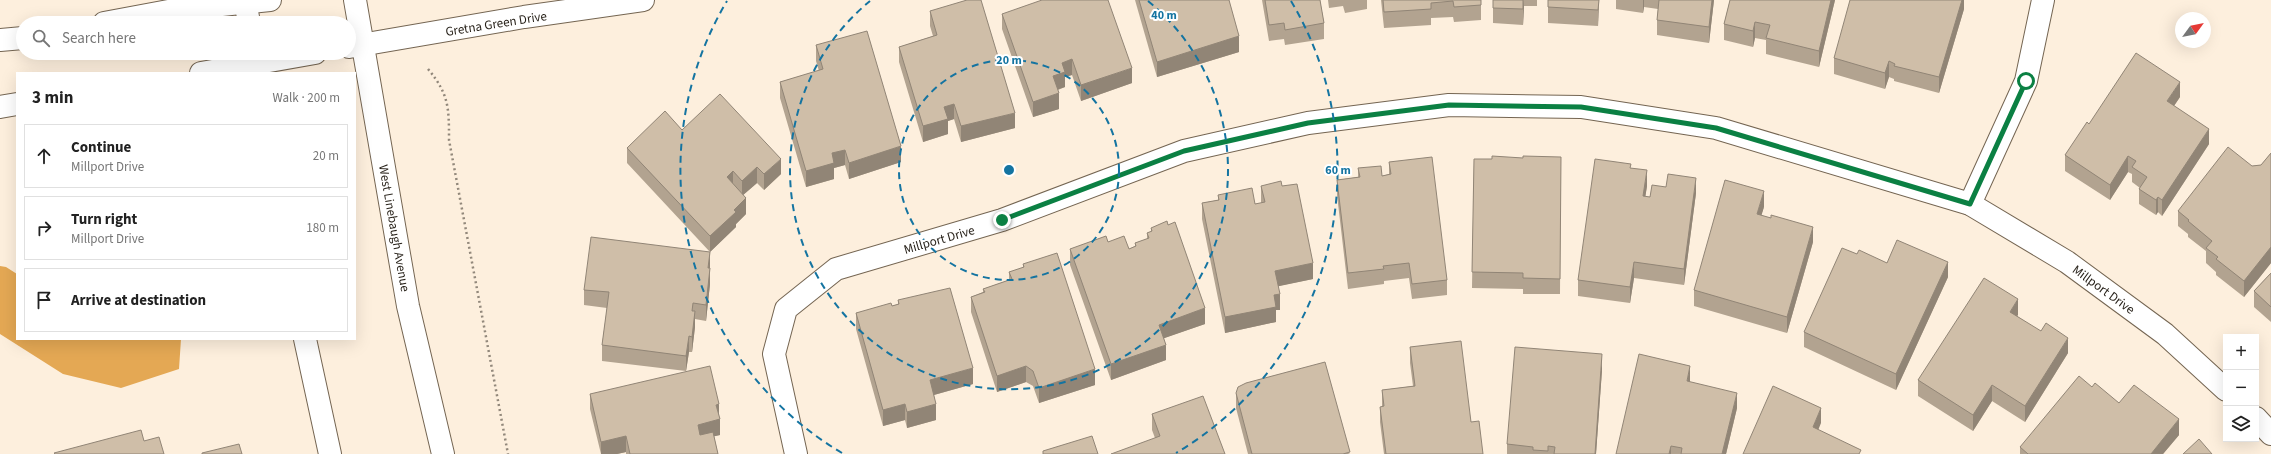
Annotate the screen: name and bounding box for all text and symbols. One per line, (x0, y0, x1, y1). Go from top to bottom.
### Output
street label: Gretna Green Drive (444, 7, 548, 41)
text: 40 m (1151, 7, 1177, 24)
north arrow (2175, 12, 2211, 48)
search box (16, 16, 356, 60)
icon: search (30, 27, 52, 49)
text: Search here (62, 28, 136, 49)
text: 20 m (996, 52, 1022, 69)
route start (2017, 72, 2035, 90)
text: 3 min (32, 86, 73, 110)
text: Walk · 200 m (272, 89, 340, 107)
text: Continue (71, 137, 131, 158)
icon: ahead (33, 145, 55, 167)
text: 20 m (313, 147, 339, 165)
text: Millport Drive (71, 158, 144, 176)
text: 60 m (1325, 162, 1351, 179)
street label: West Linebaugh Avenue (374, 163, 414, 293)
centre of rings (1002, 163, 1016, 177)
text: Turn right (71, 209, 137, 230)
route end (993, 211, 1011, 229)
icon: right (33, 217, 55, 239)
text: 180 m (306, 219, 339, 237)
street label: Millport Drive (902, 221, 977, 259)
text: Millport Drive (71, 230, 144, 248)
street label: Millport Drive (2068, 261, 2138, 319)
icon: arrive (33, 289, 55, 311)
text: Arrive at destination (71, 290, 206, 311)
map controls (2223, 334, 2259, 442)
button: + (2223, 334, 2259, 370)
button: − (2223, 370, 2259, 406)
button: layers (2223, 406, 2259, 442)

